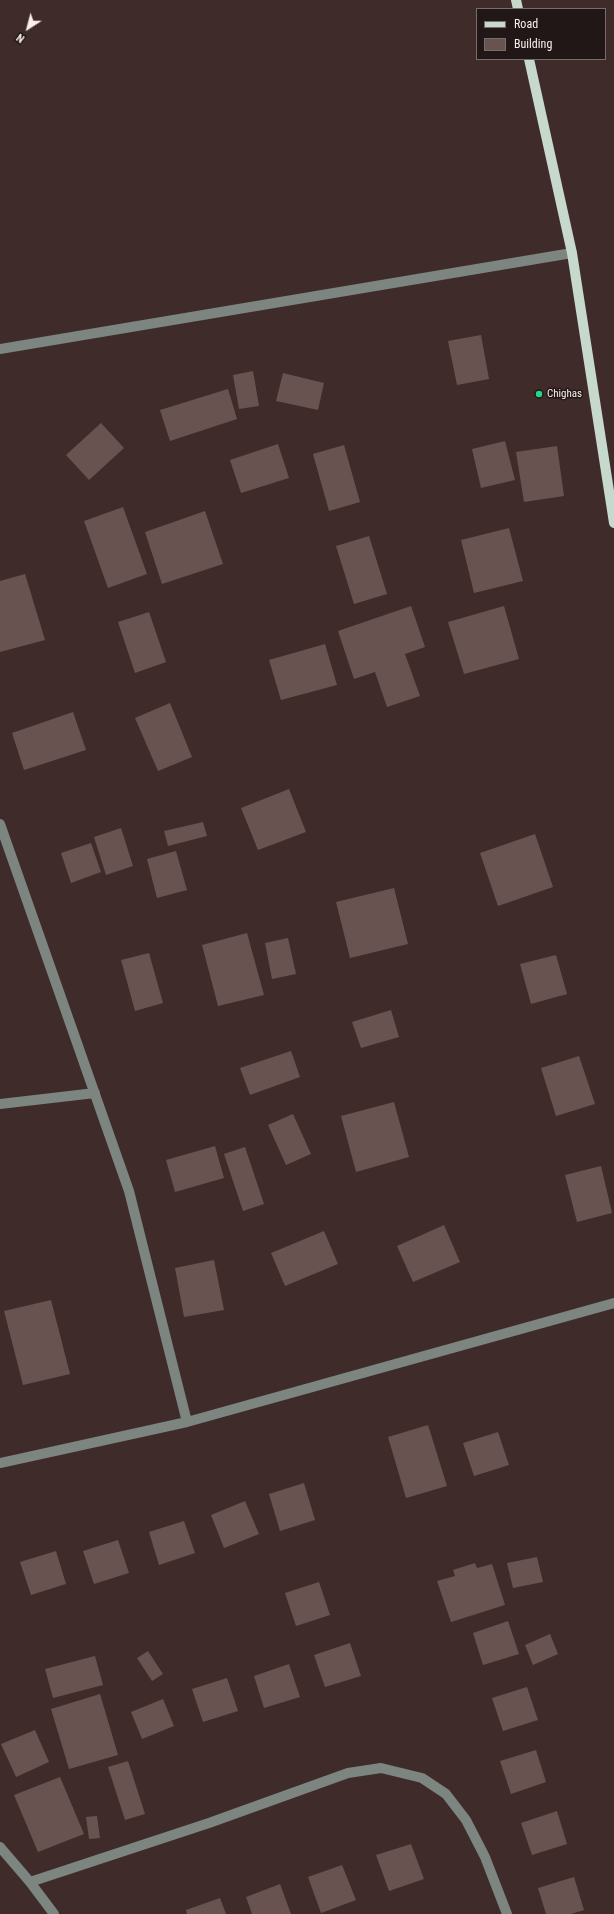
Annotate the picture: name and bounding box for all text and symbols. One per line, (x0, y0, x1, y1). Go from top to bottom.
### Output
north arrow (8, 8, 48, 48)
legend (476, 8, 606, 60)
text: Road (514, 17, 538, 31)
text: N (14, 31, 27, 45)
text: Building (514, 37, 552, 51)
place label: Chighas (547, 387, 582, 401)
marker: Chighas (534, 389, 544, 399)

